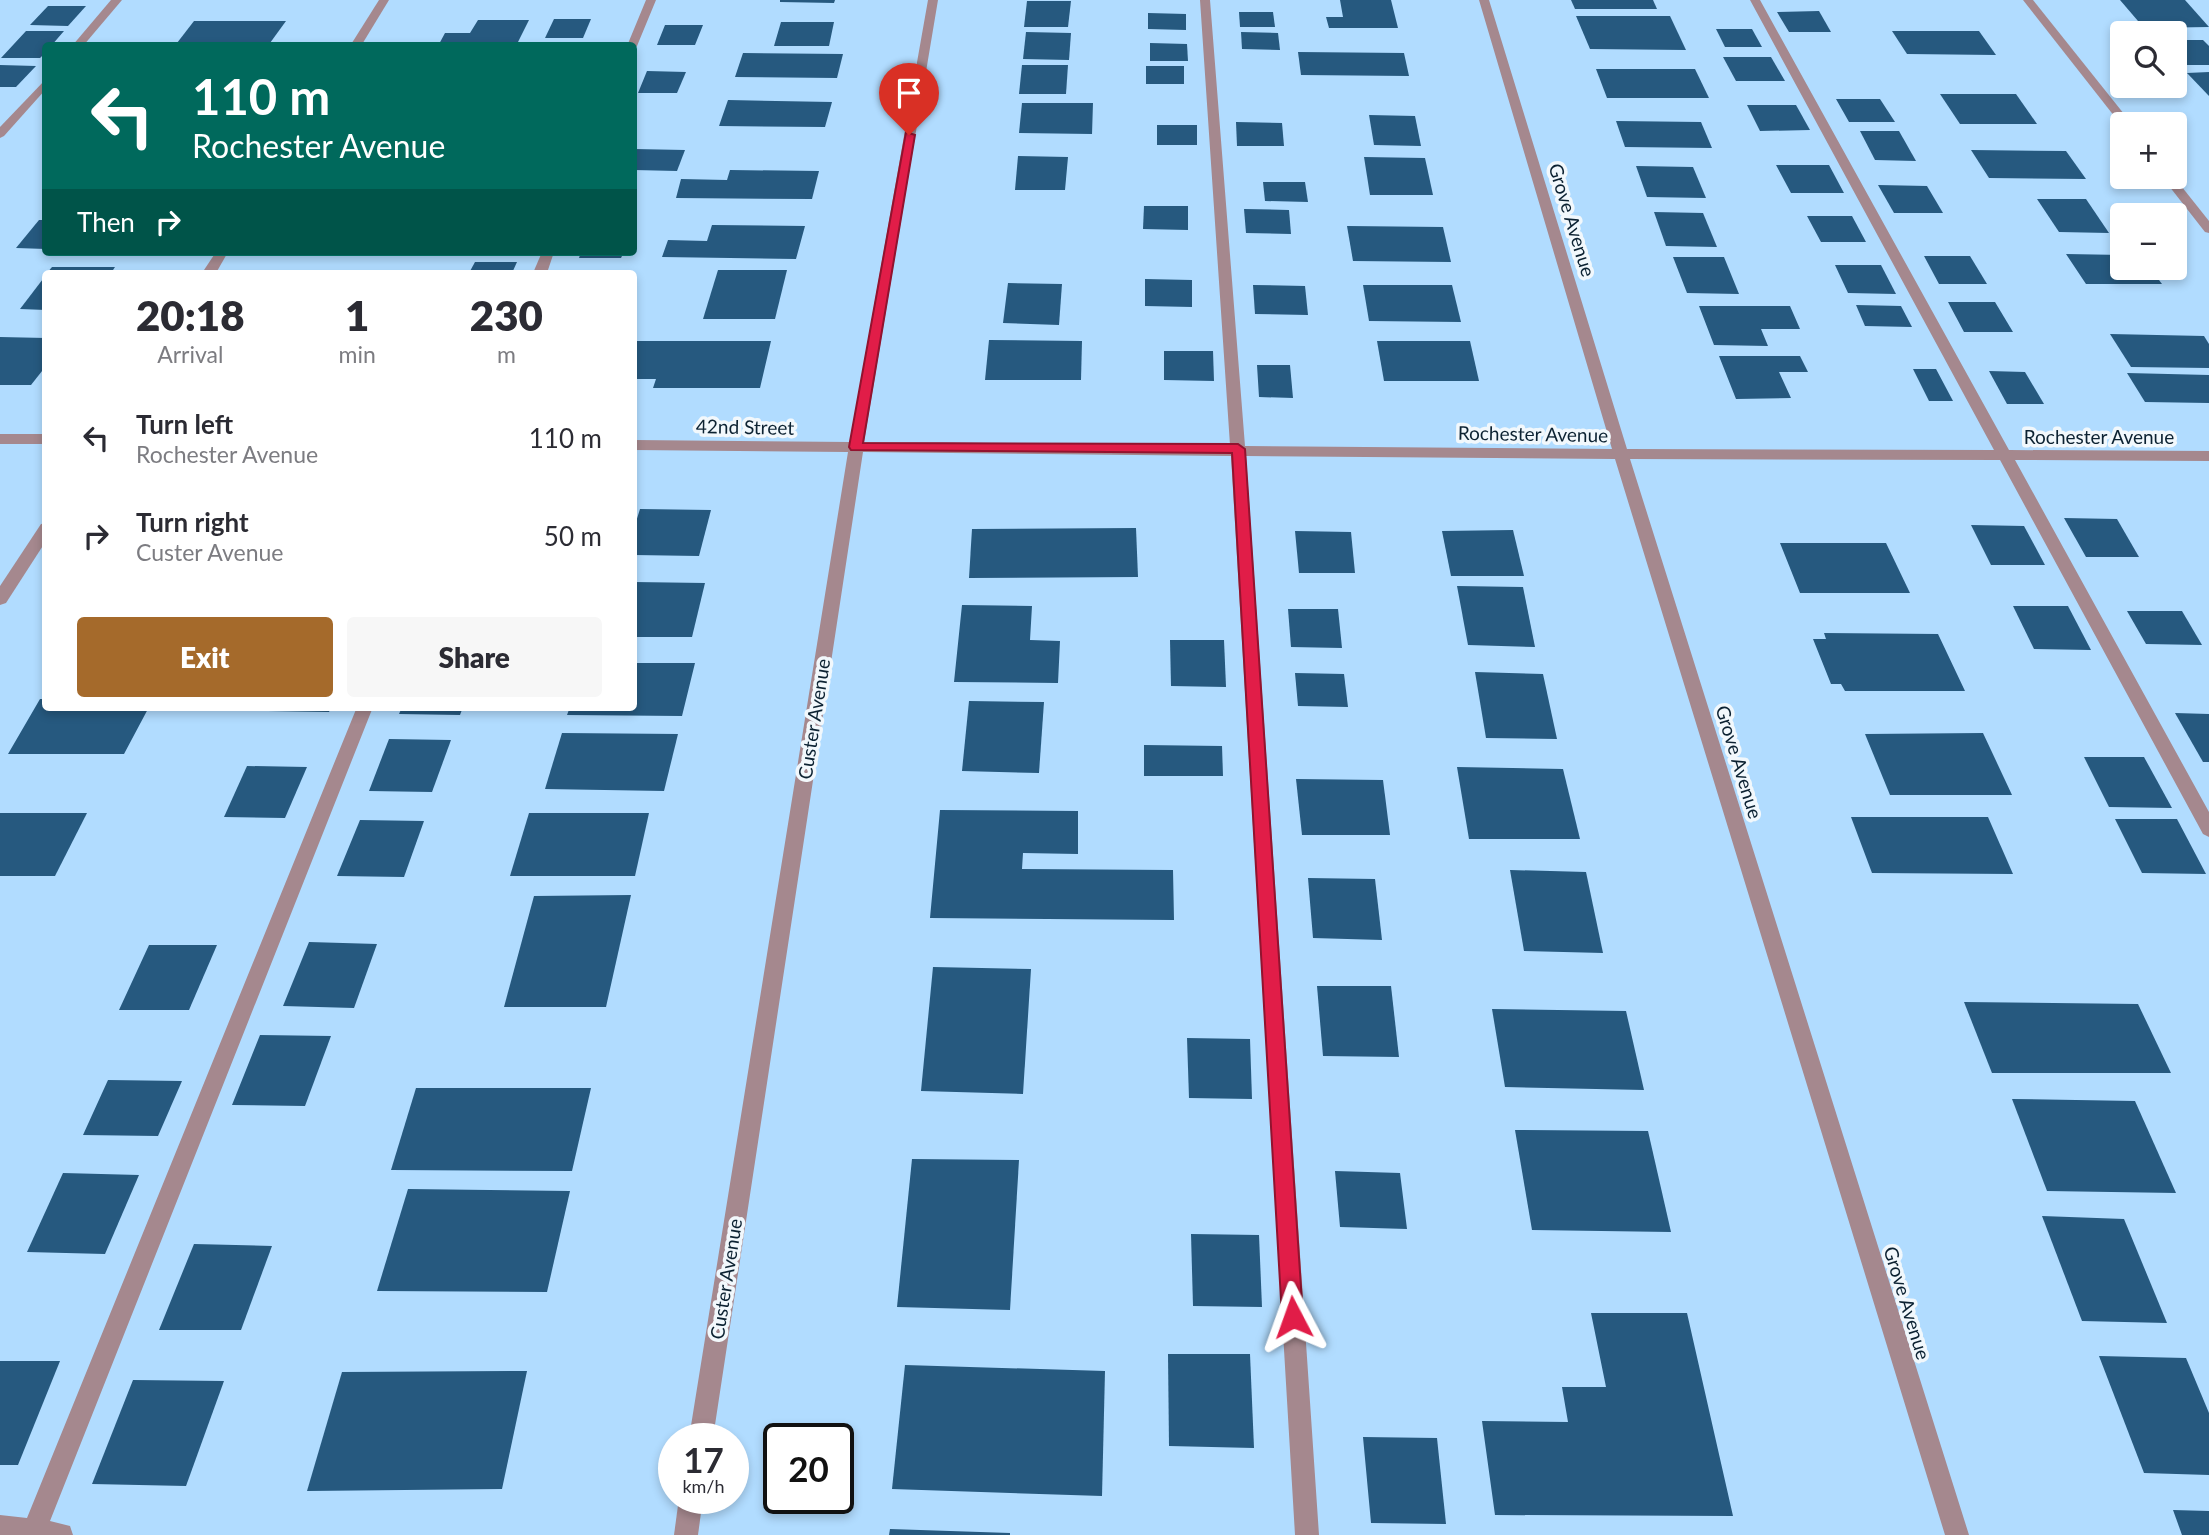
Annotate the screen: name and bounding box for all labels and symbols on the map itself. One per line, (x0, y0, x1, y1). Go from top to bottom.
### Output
pin (879, 63, 939, 135)
street label: Grove Avenue (1544, 160, 1601, 279)
street label: 42nd Street (696, 414, 794, 439)
street label: Rochester Avenue (1458, 421, 1608, 446)
street label: Rochester Avenue (2024, 425, 2174, 448)
street label: Custer Avenue (793, 657, 834, 781)
street label: Grove Avenue (1711, 702, 1768, 821)
street label: Custer Avenue (705, 1217, 746, 1341)
street label: Grove Avenue (1879, 1243, 1936, 1362)
position arrow (1256, 1280, 1330, 1354)
speed limit sign: 20 (763, 1423, 854, 1514)

